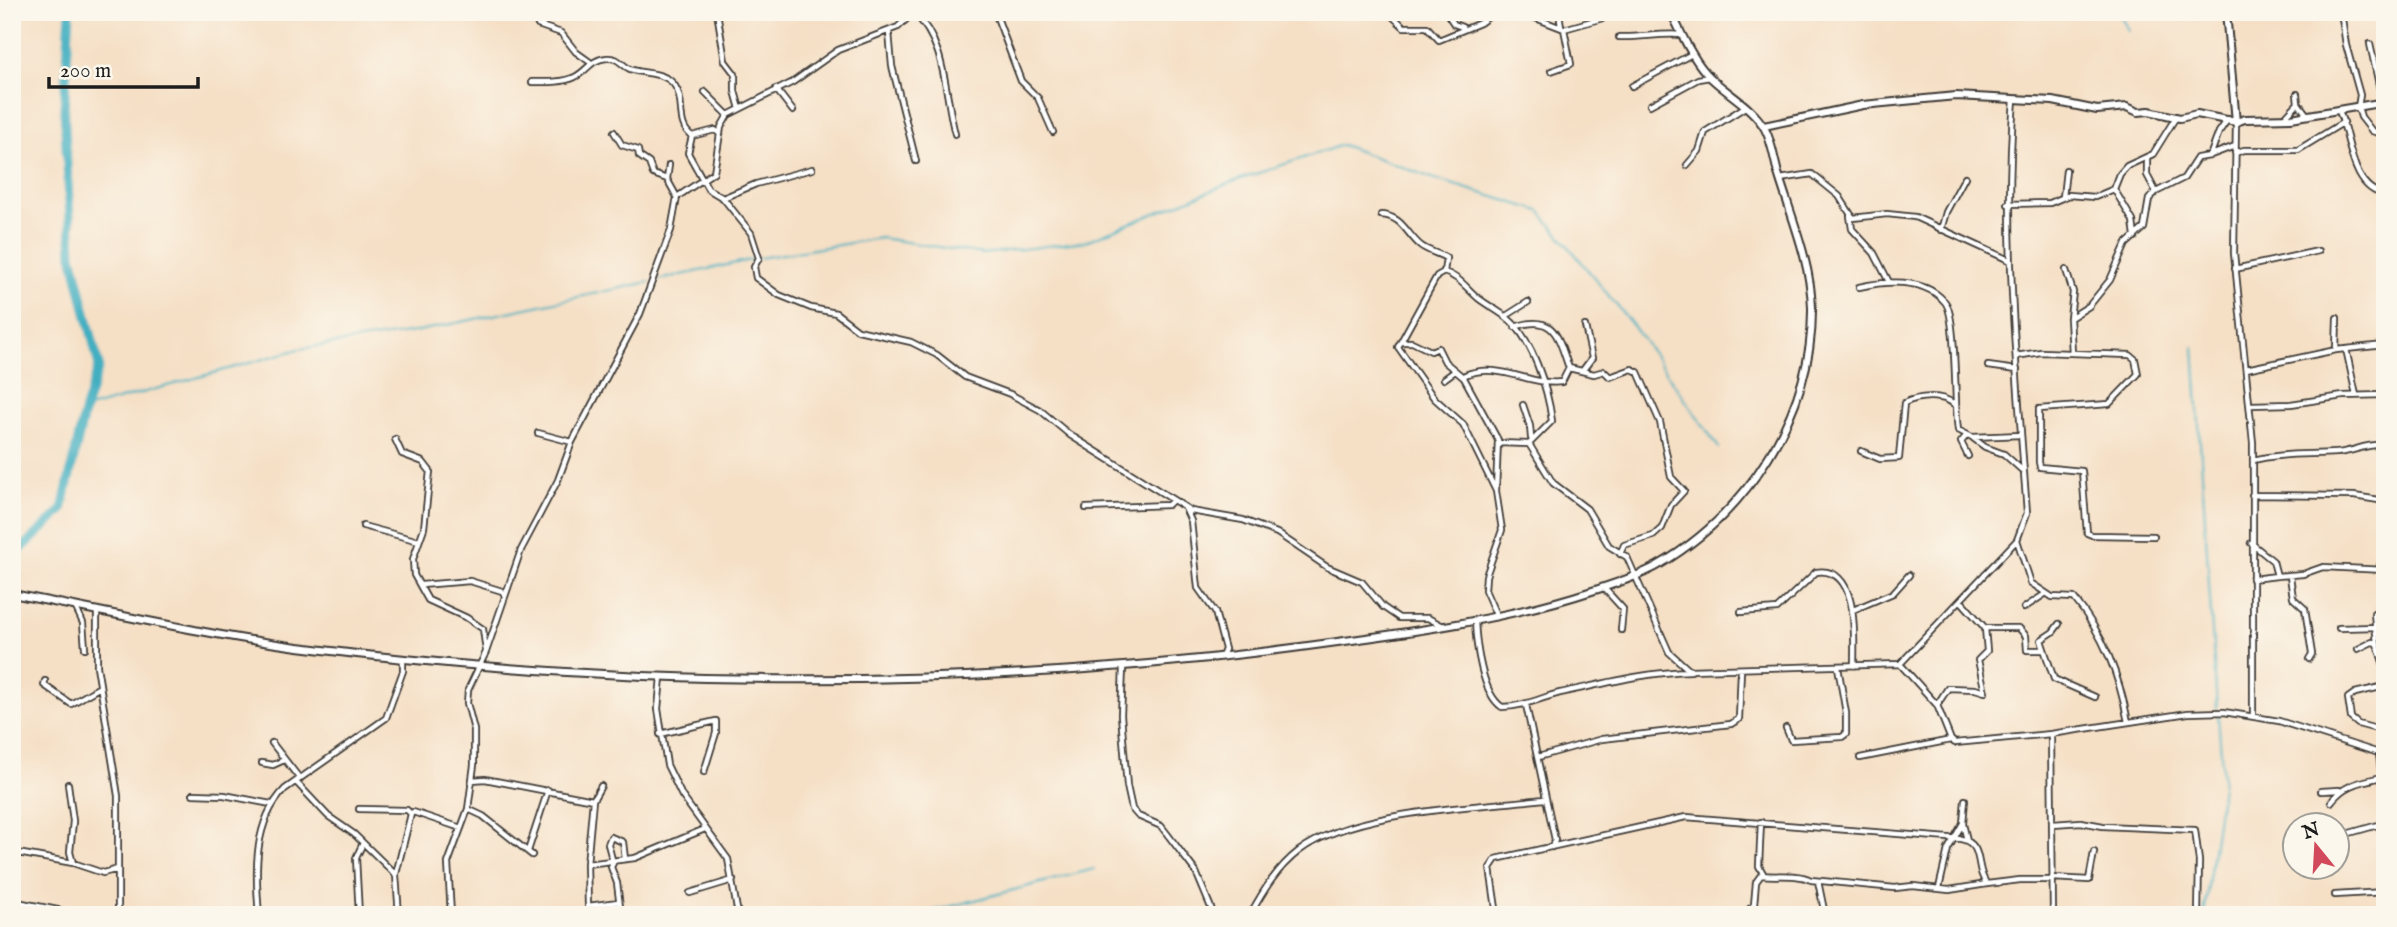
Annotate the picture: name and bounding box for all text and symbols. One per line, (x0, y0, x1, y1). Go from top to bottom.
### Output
scale bar (49, 46, 198, 90)
text: 200 m (60, 58, 111, 85)
north arrow (2282, 811, 2352, 881)
text: N (2299, 818, 2323, 846)

